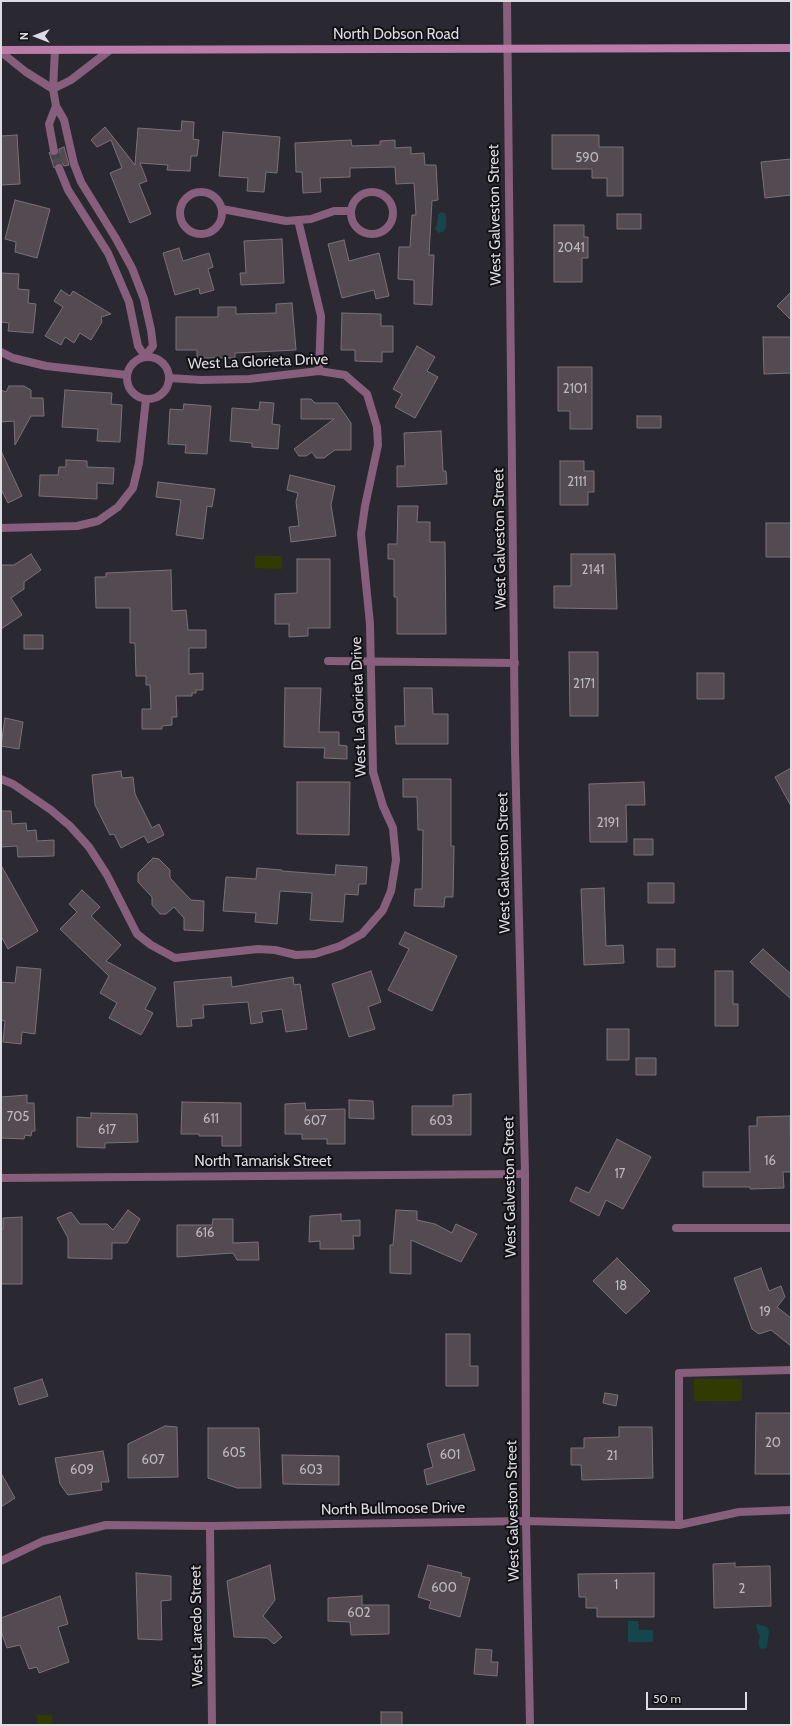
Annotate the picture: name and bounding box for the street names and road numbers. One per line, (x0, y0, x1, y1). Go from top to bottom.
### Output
street label: North Dobson Road (333, 26, 459, 44)
street label: West Galveston Street (485, 144, 505, 286)
street label: West La Glorieta Drive (187, 351, 329, 373)
street label: West Galveston Street (490, 468, 510, 610)
street label: West La Glorieta Drive (348, 636, 370, 778)
street label: West Galveston Street (494, 792, 514, 934)
street label: West Galveston Street (500, 1116, 520, 1258)
street label: North Tamarisk Street (194, 1153, 332, 1171)
street label: West Galveston Street (503, 1440, 523, 1582)
street label: North Bullmoose Drive (321, 1499, 465, 1519)
street label: West Laredo Street (187, 1565, 207, 1687)

